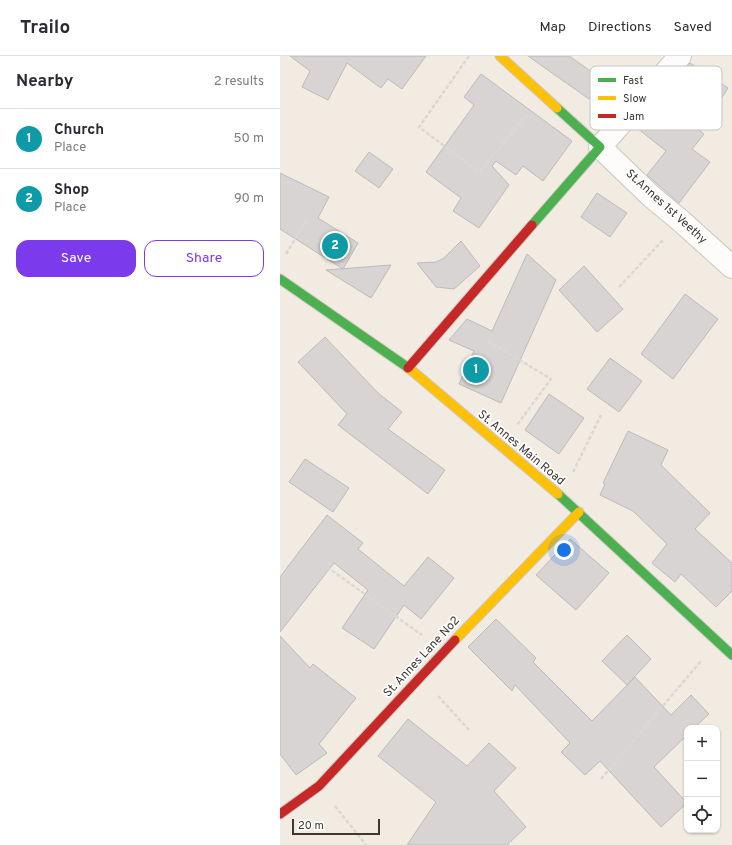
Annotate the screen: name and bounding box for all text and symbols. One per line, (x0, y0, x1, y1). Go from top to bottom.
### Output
text: Trailo (20, 16, 70, 40)
text: Map (540, 19, 566, 36)
text: Directions (588, 19, 652, 36)
text: Saved (674, 19, 712, 36)
legend (590, 66, 722, 130)
text: Nearby (16, 71, 73, 93)
text: 2 results (214, 74, 264, 90)
text: Fast (623, 74, 643, 88)
text: Slow (623, 92, 646, 106)
text: Jam (623, 110, 644, 124)
text: Church (54, 121, 104, 140)
text: 1 (26, 131, 32, 147)
text: 50 m (234, 131, 264, 147)
text: Place (54, 140, 86, 156)
street label: St.Annes 1st Veethy (622, 166, 710, 248)
text: Shop (54, 181, 89, 200)
text: 2 (25, 191, 33, 207)
text: 90 m (234, 191, 264, 207)
text: Place (54, 200, 86, 216)
pin: 2 (322, 231, 348, 261)
button: Save (16, 240, 136, 277)
button: Share (144, 240, 264, 277)
pin: 1 (463, 355, 489, 385)
street label: St. Annes Main Road (474, 407, 568, 489)
your location (554, 540, 574, 560)
street label: St. Annes Lane No2 (380, 613, 464, 701)
map controls (684, 725, 720, 833)
button: + (684, 725, 720, 761)
button: − (684, 761, 720, 797)
button: locate (684, 797, 720, 833)
scale bar (292, 817, 380, 836)
text: 20 m (298, 819, 324, 833)

